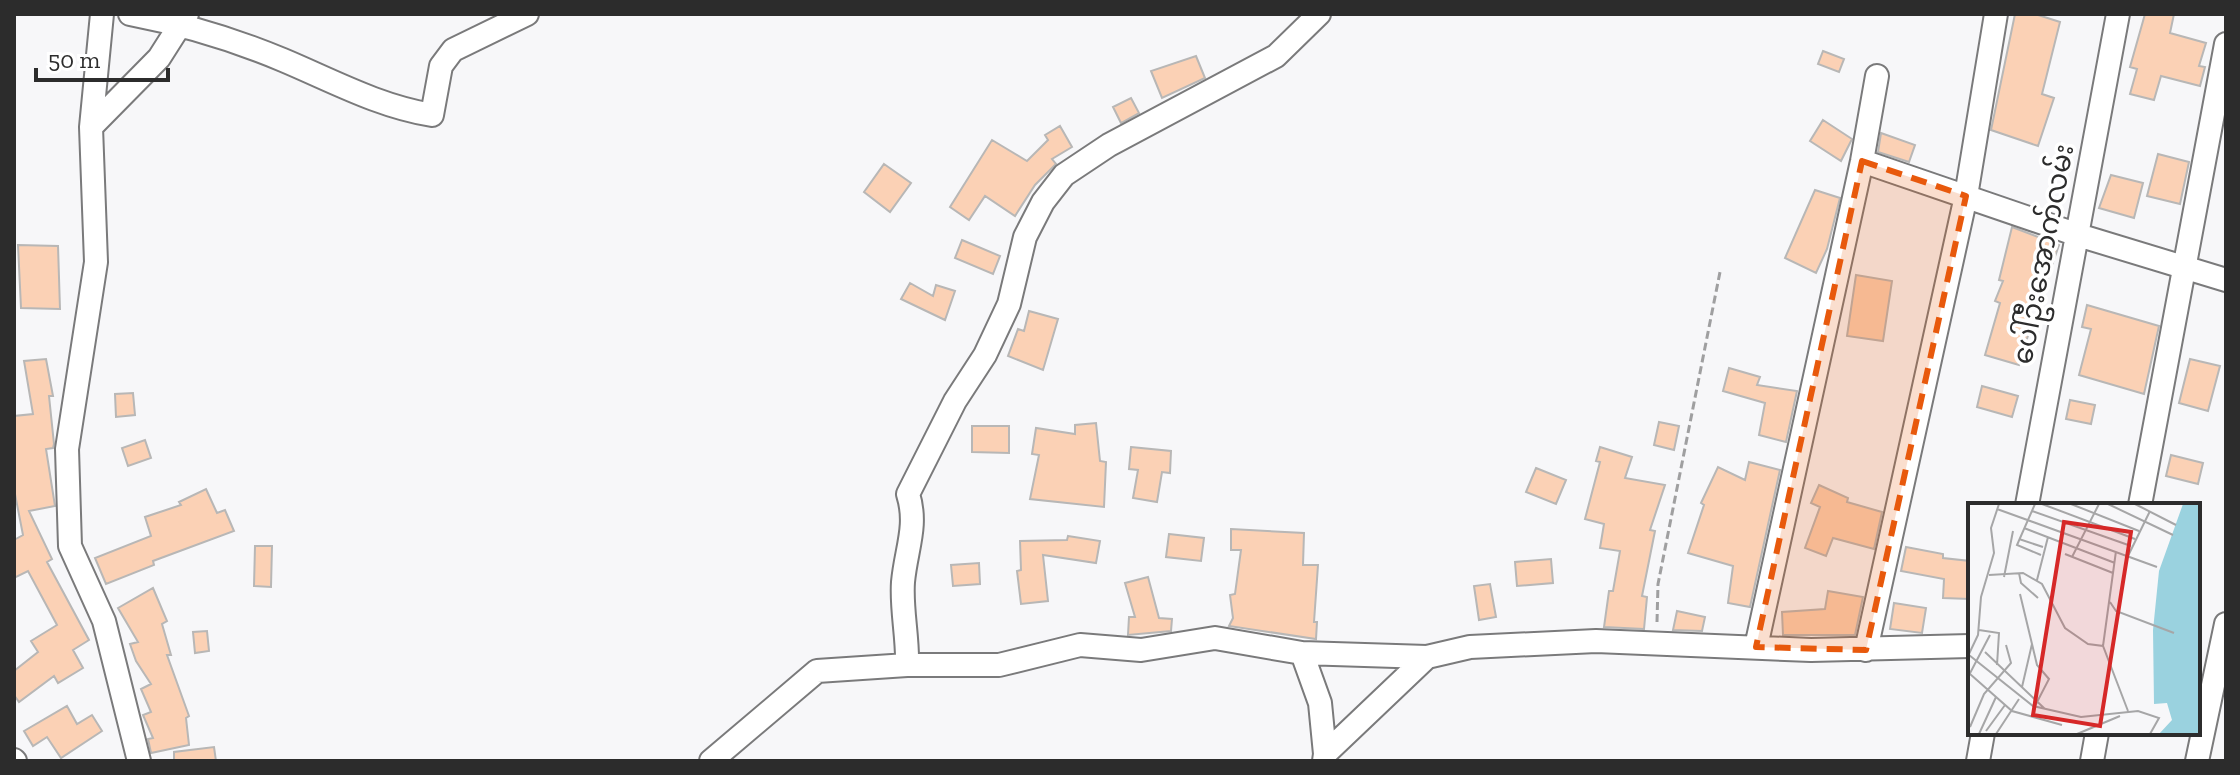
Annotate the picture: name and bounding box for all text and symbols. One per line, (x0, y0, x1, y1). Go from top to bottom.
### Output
scale bar (36, 32, 168, 82)
text: 50 m (48, 45, 101, 74)
street label: ပေါ်ဦးအောက်လမ်း (2004, 141, 2086, 368)
inset map (1968, 503, 2200, 735)

